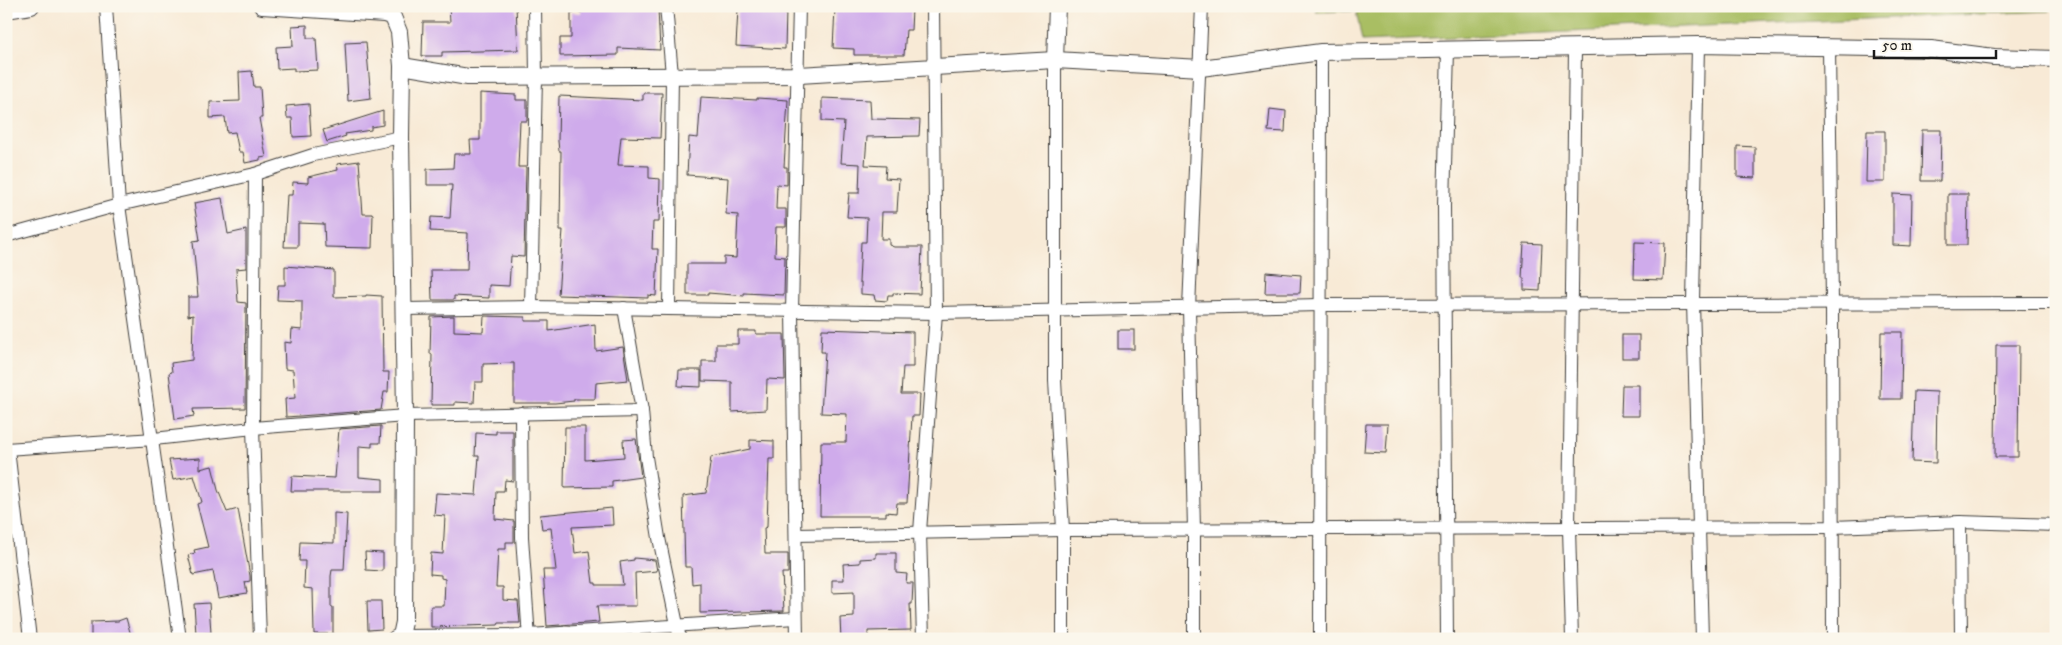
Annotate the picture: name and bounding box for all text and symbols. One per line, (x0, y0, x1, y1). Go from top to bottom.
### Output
scale bar (1874, 28, 1997, 60)
text: 50 m (1882, 36, 1912, 55)

